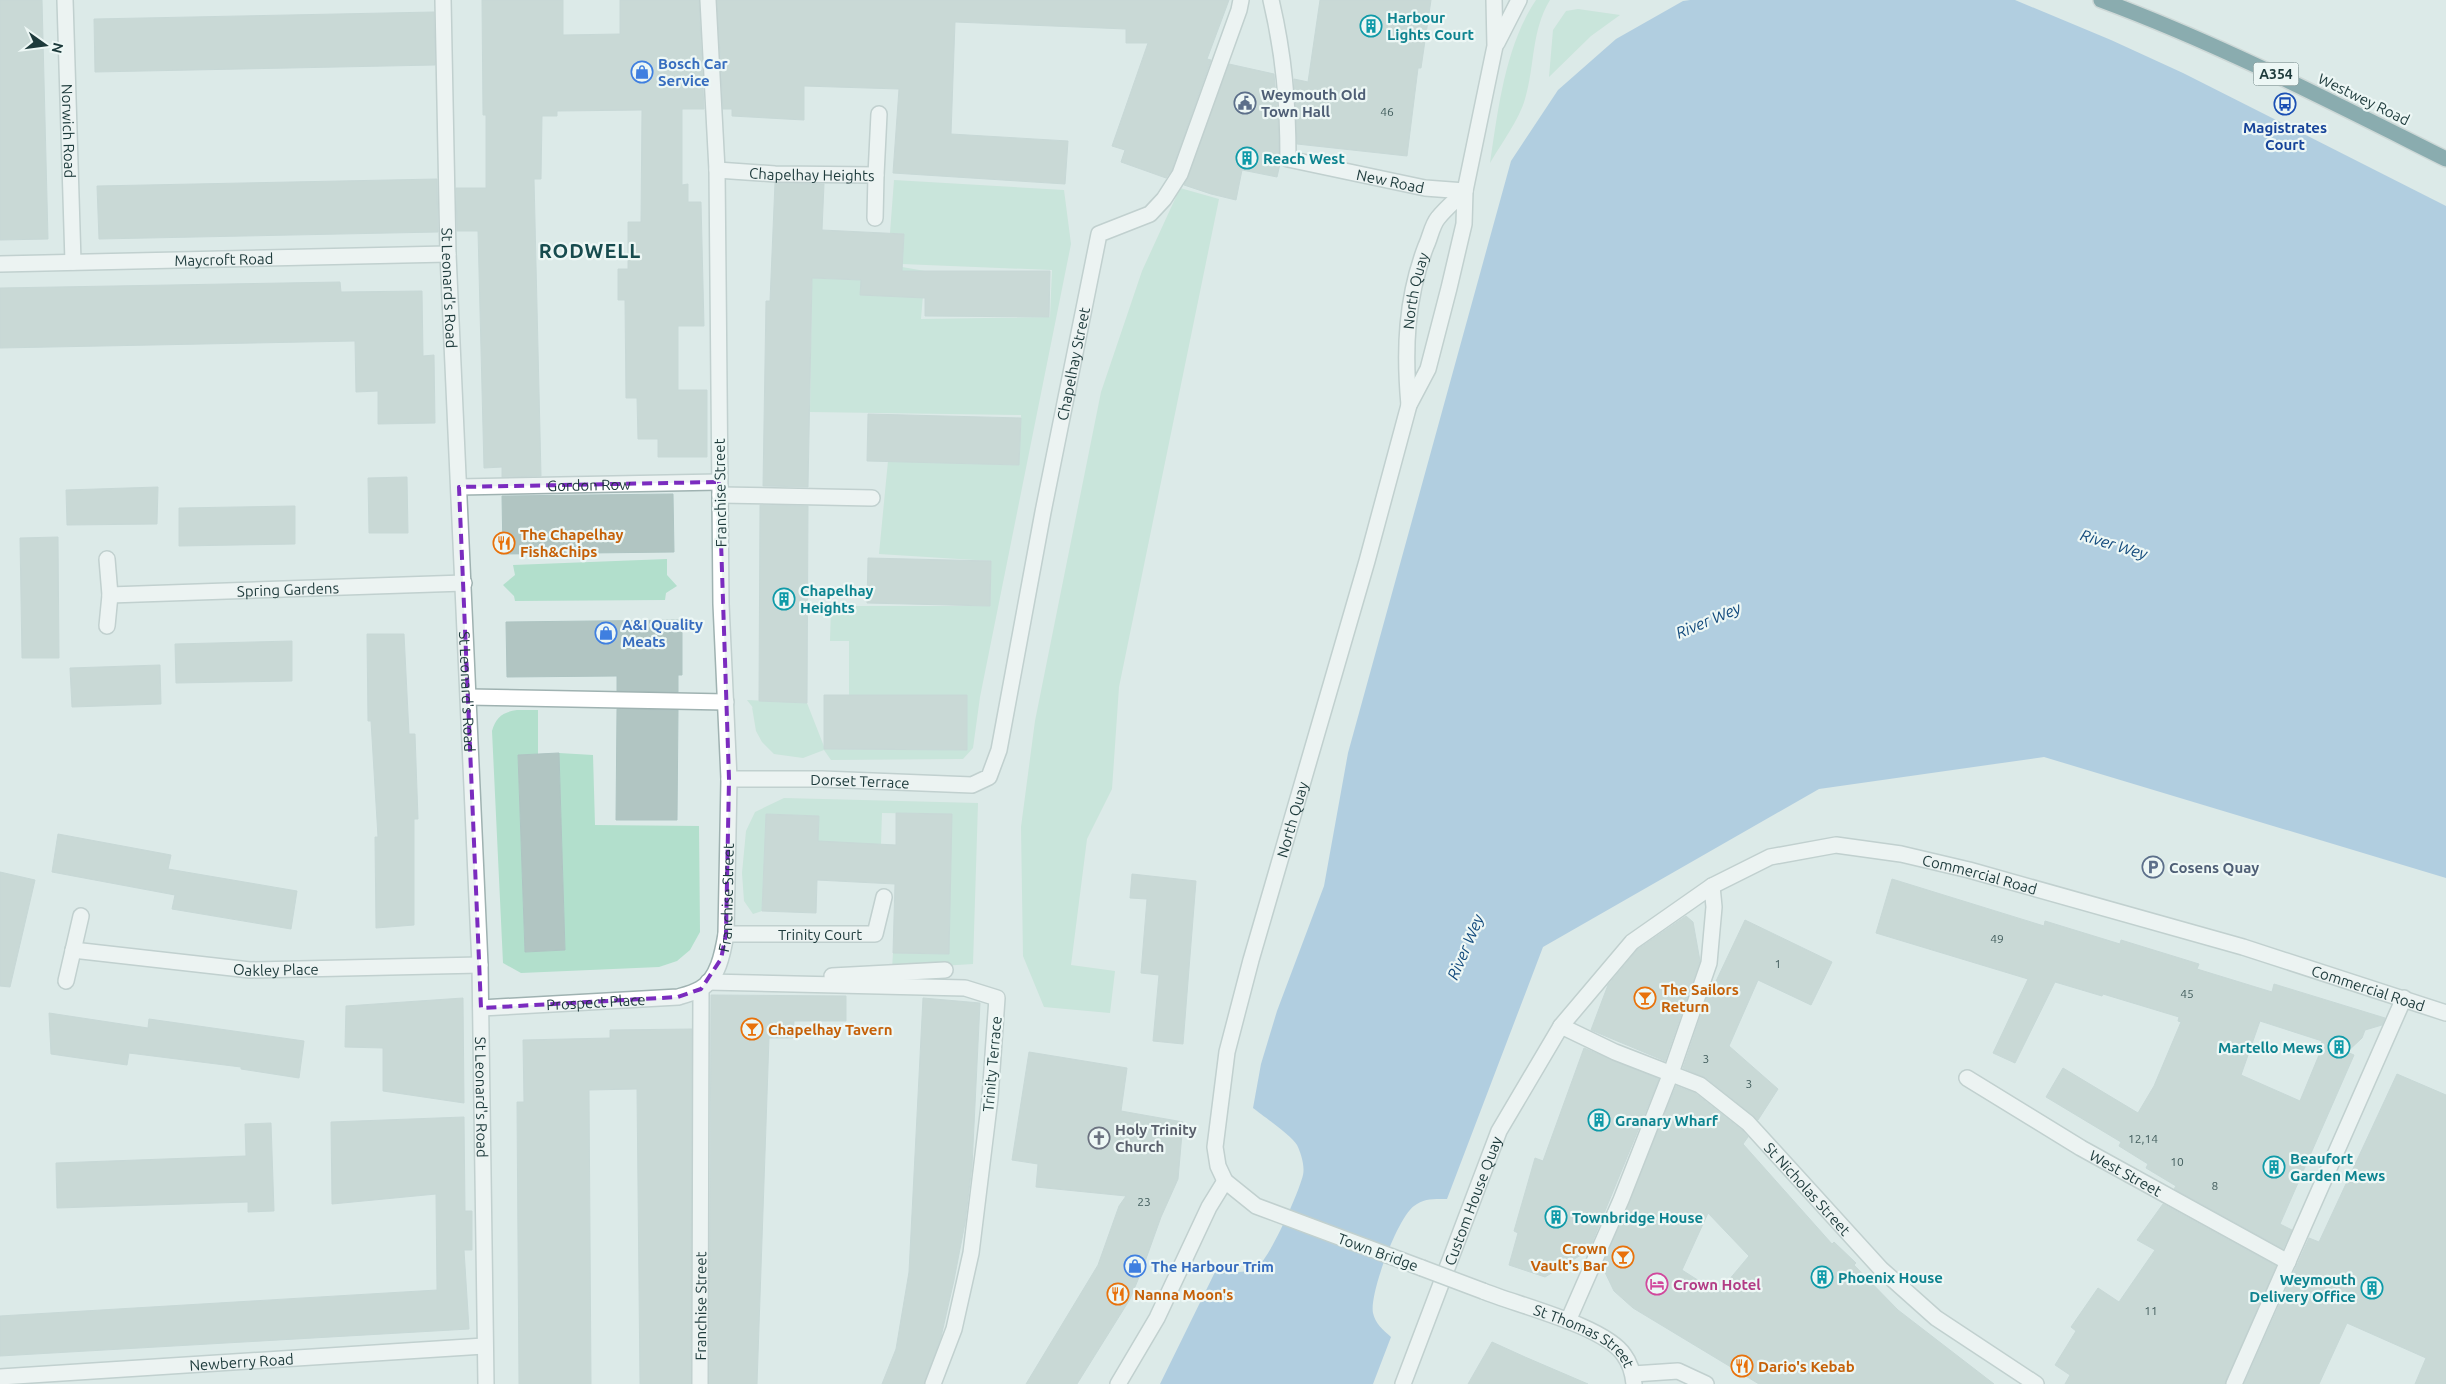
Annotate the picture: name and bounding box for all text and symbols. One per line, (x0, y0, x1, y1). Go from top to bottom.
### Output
place label: Harbour Lights Court (1387, 9, 1475, 43)
building icon: Harbour Lights Court (1359, 14, 1383, 38)
north arrow (20, 20, 70, 70)
text: N (49, 41, 67, 55)
place label: Bosch Car Service (658, 55, 729, 89)
shop icon: Bosch Car Service (630, 60, 654, 84)
road number: A354 (2254, 62, 2298, 86)
street label: Westwey Road (2316, 70, 2412, 128)
street label: Norwich Road (59, 83, 79, 178)
place label: Weymouth Old Town Hall (1261, 86, 1366, 120)
public building icon: Weymouth Old Town Hall (1233, 91, 1257, 115)
bus stop icon: Magistrates Court (2273, 92, 2297, 116)
house number: 46 (1380, 105, 1394, 118)
place label: Magistrates Court (2243, 119, 2327, 153)
building icon: Reach West (1235, 146, 1259, 170)
place label: Reach West (1263, 150, 1345, 167)
street label: Chapelhay Heights (749, 164, 875, 183)
street label: New Road (1355, 165, 1426, 196)
street label: St Leonard's Road (439, 227, 461, 349)
district label: RODWELL (539, 239, 641, 262)
street label: Maycroft Road (174, 249, 274, 269)
street label: North Quay (1399, 250, 1431, 330)
street label: Chapelhay Street (1053, 305, 1093, 422)
street label: Franchise Street (711, 438, 729, 548)
street label: Gordon Row (547, 475, 631, 494)
water label: River Wey (2078, 525, 2150, 563)
place label: The Chapelhay Fish&Chips (520, 526, 623, 560)
restaurant icon: The Chapelhay Fish&Chips (492, 531, 516, 555)
street label: Spring Gardens (237, 579, 339, 599)
place label: Chapelhay Heights (800, 582, 873, 616)
building icon: Chapelhay Heights (772, 587, 796, 611)
water label: River Wey (1673, 598, 1744, 642)
place label: A&I Quality Meats (622, 616, 703, 650)
shop icon: A&I Quality Meats (594, 621, 618, 645)
street label: St Leonard's Road (456, 631, 479, 752)
street label: Dorset Terrace (810, 770, 910, 791)
street label: North Quay (1273, 780, 1311, 859)
street label: Franchise Street (714, 843, 736, 954)
street label: Commercial Road (1921, 851, 2039, 897)
parking icon: Cosens Quay (2141, 855, 2165, 879)
place label: Cosens Quay (2169, 859, 2259, 876)
water label: River Wey (1443, 911, 1487, 982)
street label: Trinity Court (778, 926, 862, 943)
house number: 49 (1990, 932, 2004, 945)
house number: 1 (1775, 957, 1781, 970)
street label: Oakley Place (232, 960, 319, 979)
street label: Commercial Road (2310, 961, 2427, 1014)
place label: The Sailors Return (1661, 981, 1739, 1015)
bar icon: The Sailors Return (1633, 986, 1657, 1010)
house number: 45 (2180, 987, 2194, 1000)
street label: Prospect Place (546, 990, 646, 1013)
street label: Trinity Terrace (979, 1015, 1005, 1113)
bar icon: Chapelhay Tavern (740, 1017, 764, 1041)
place label: Chapelhay Tavern (768, 1021, 892, 1038)
building icon: Martello Mews (2327, 1035, 2351, 1059)
street label: St Leonard's Road (473, 1037, 491, 1158)
place label: Martello Mews (2218, 1039, 2323, 1056)
house number: 3 (1703, 1052, 1709, 1065)
house number: 3 (1746, 1077, 1752, 1090)
building icon: Granary Wharf (1587, 1108, 1611, 1132)
place label: Granary Wharf (1615, 1112, 1719, 1129)
place label: Holy Trinity Church (1115, 1121, 1197, 1155)
church icon: Holy Trinity Church (1087, 1126, 1111, 1150)
house number: 12,14 (2128, 1132, 2158, 1145)
street label: Custom House Quay (1440, 1134, 1505, 1268)
street label: St Nicholas Street (1761, 1139, 1854, 1239)
street label: West Street (2087, 1146, 2165, 1199)
place label: Beaufort Garden Mews (2290, 1150, 2385, 1184)
house number: 10 (2170, 1155, 2184, 1168)
building icon: Beaufort Garden Mews (2262, 1155, 2286, 1179)
house number: 8 (2212, 1179, 2219, 1192)
house number: 23 (1137, 1195, 1151, 1208)
building icon: Townbridge House (1544, 1205, 1568, 1229)
place label: Townbridge House (1572, 1209, 1703, 1226)
street label: Town Bridge (1335, 1230, 1421, 1274)
place label: Crown Vault's Bar (1531, 1240, 1608, 1274)
bar icon: Crown Vault's Bar (1611, 1245, 1635, 1269)
street label: Franchise Street (692, 1251, 709, 1361)
shop icon: The Harbour Trim (1123, 1254, 1147, 1278)
place label: The Harbour Trim (1151, 1258, 1274, 1275)
building icon: Phoenix House (1810, 1265, 1834, 1289)
place label: Phoenix House (1838, 1269, 1943, 1286)
place label: Weymouth Delivery Office (2249, 1271, 2356, 1305)
hotel icon: Crown Hotel (1645, 1272, 1669, 1296)
place label: Crown Hotel (1673, 1276, 1761, 1293)
building icon: Weymouth Delivery Office (2360, 1276, 2384, 1300)
restaurant icon: Nanna Moon's (1106, 1282, 1130, 1306)
place label: Nanna Moon's (1134, 1286, 1233, 1303)
street label: St Thomas Street (1532, 1301, 1638, 1370)
house number: 11 (2144, 1304, 2158, 1317)
street label: Newberry Road (189, 1350, 294, 1373)
restaurant icon: Dario's Kebab (1730, 1354, 1754, 1378)
place label: Dario's Kebab (1758, 1358, 1855, 1375)

